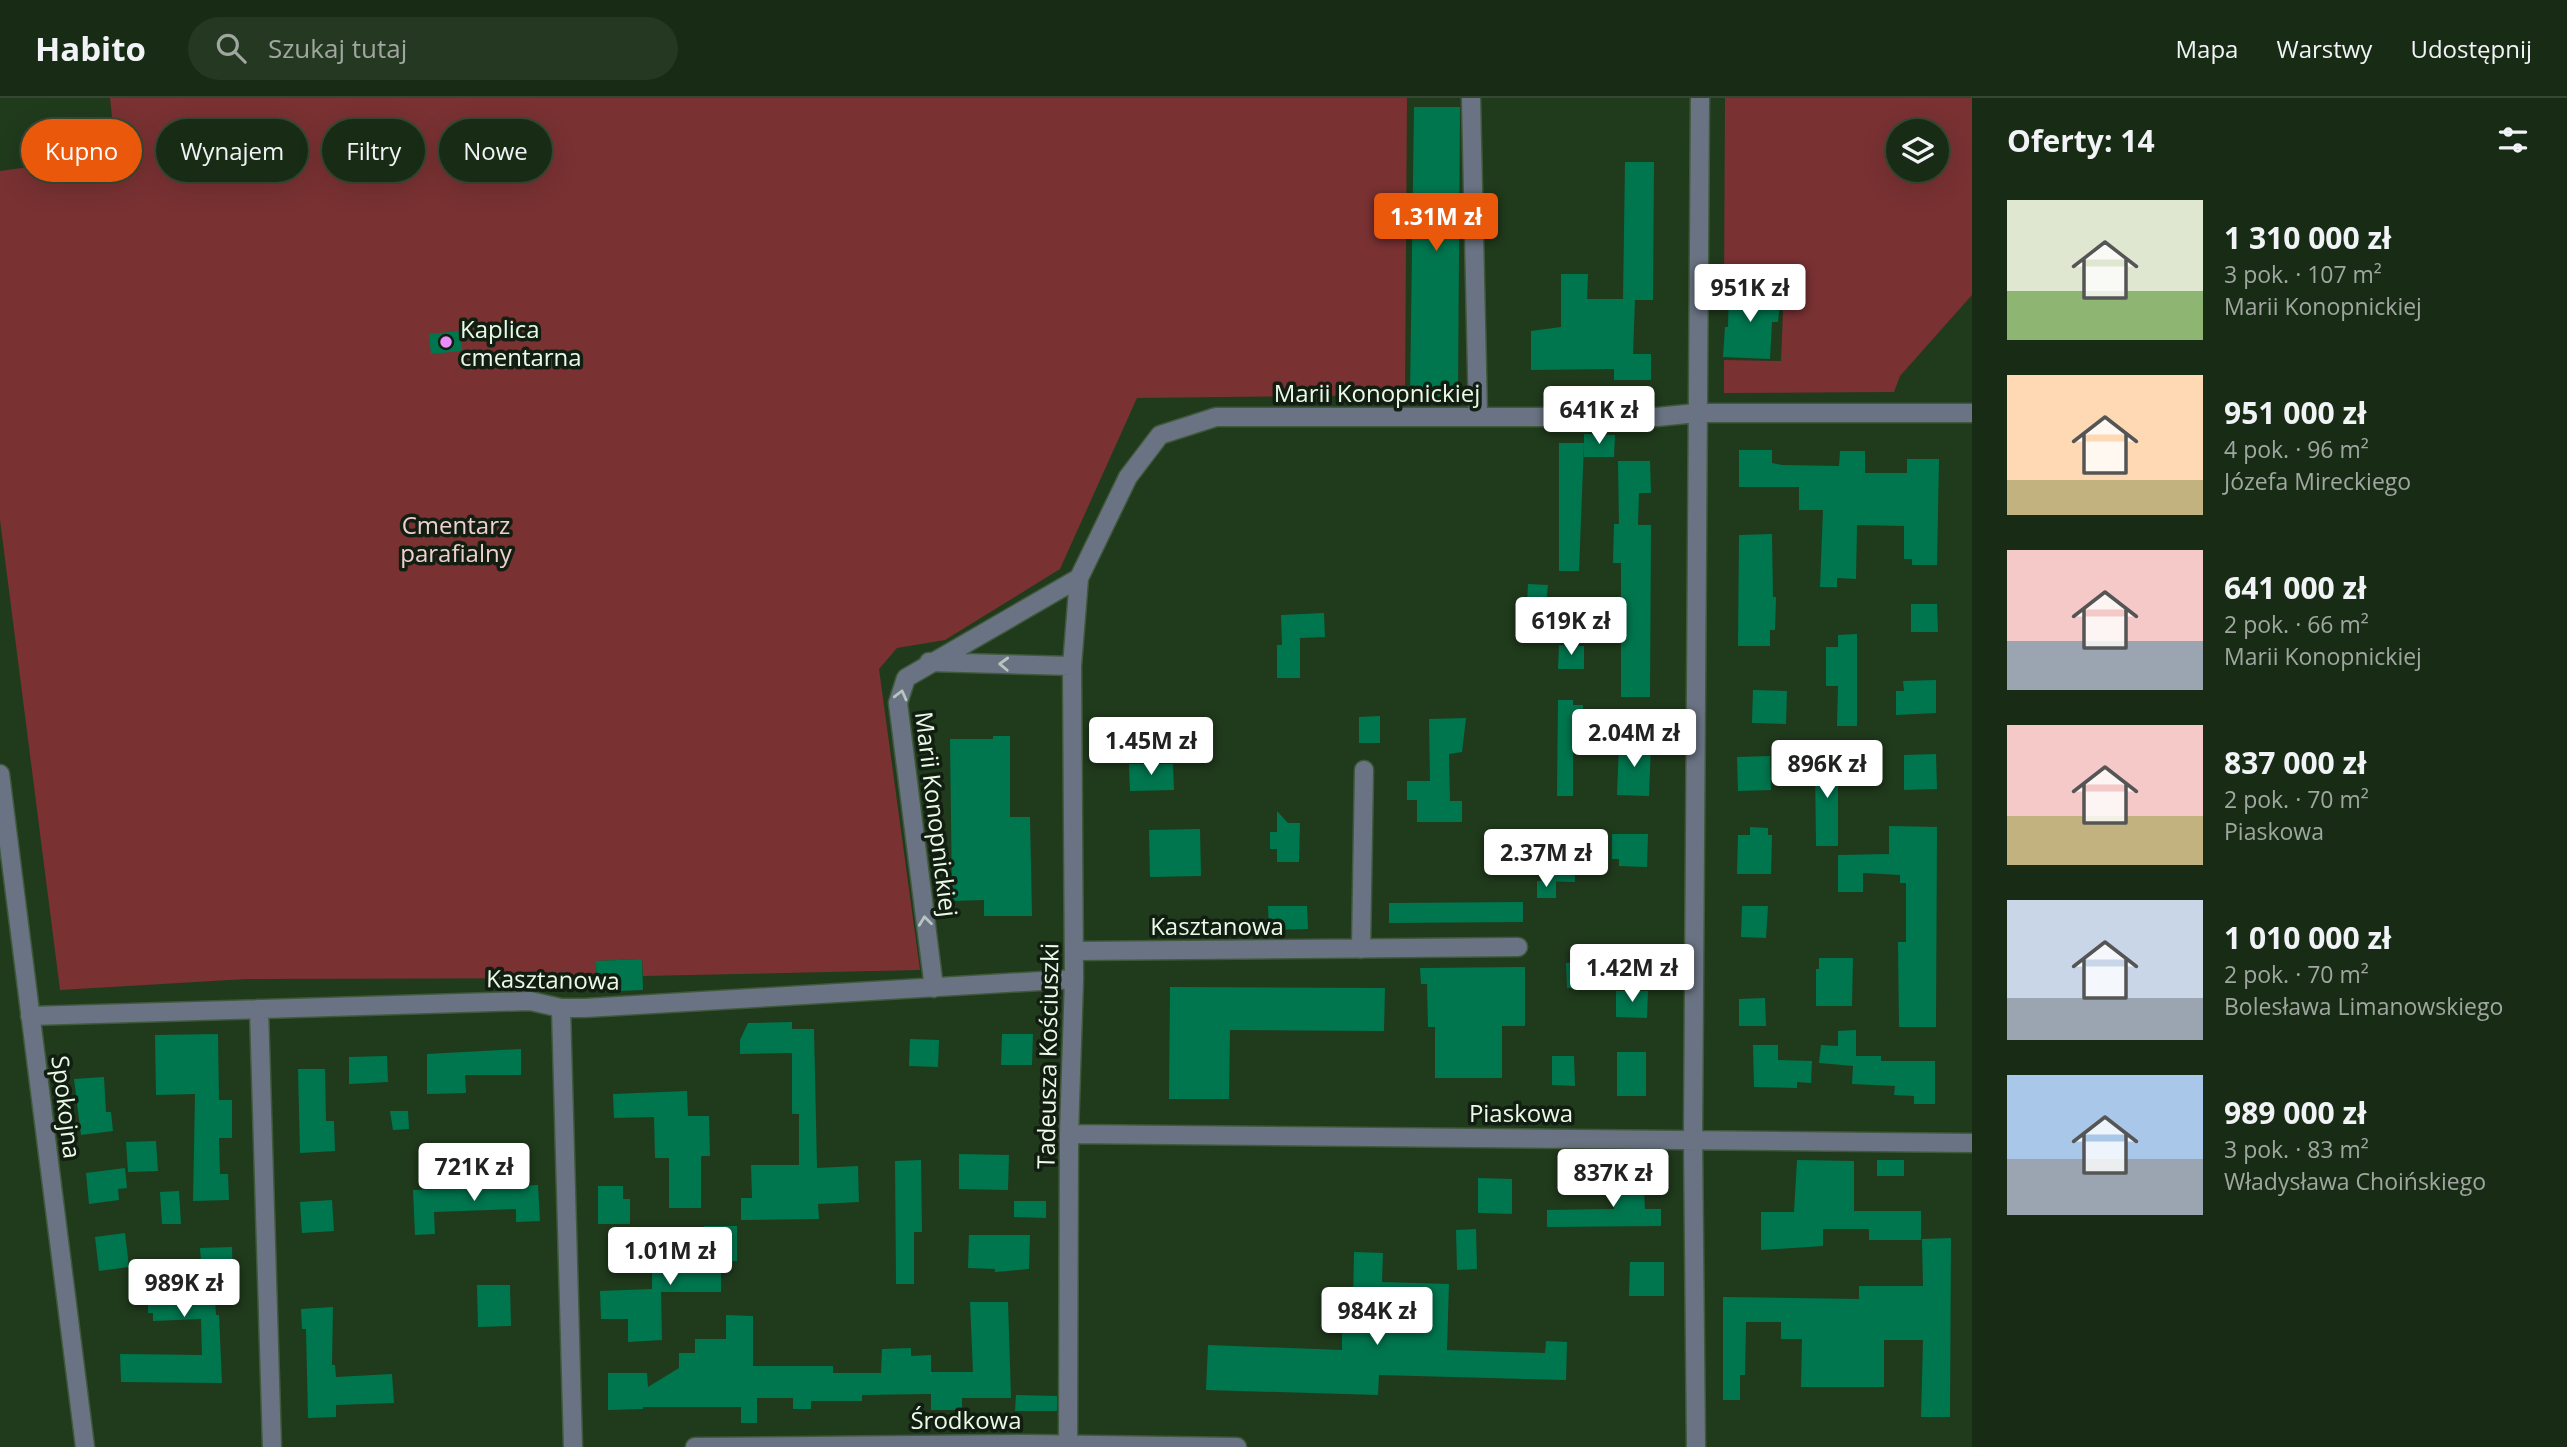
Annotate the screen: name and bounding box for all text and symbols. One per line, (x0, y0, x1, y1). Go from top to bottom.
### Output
search box (188, 17, 678, 80)
text: Habito (35, 26, 146, 71)
icon: search (212, 29, 250, 67)
text: Szukaj tutaj (268, 30, 407, 66)
text: Mapa (2176, 32, 2238, 65)
text: Warstwy (2276, 32, 2372, 65)
text: Udostępnij (2410, 32, 2532, 65)
chip: Kupno (21, 119, 142, 182)
chip: Wynajem (156, 119, 308, 182)
chip: Filtry (322, 119, 425, 182)
chip: Nowe (439, 119, 552, 182)
map controls (1886, 119, 1949, 182)
button: layers (1886, 119, 1949, 182)
text: Oferty: 14 (2007, 120, 2155, 161)
icon: filters (2494, 121, 2532, 159)
pin: 1.31M zł (1364, 194, 1508, 253)
text: 1.31M zł (1390, 200, 1482, 232)
text: 1 310 000 zł (2224, 217, 2391, 258)
icon: home (2063, 228, 2147, 312)
text: 3 pok. · 107 m² (2224, 258, 2382, 290)
pin: 951K zł (1685, 264, 1815, 324)
text: 951K zł (1711, 271, 1789, 303)
text: Marii Konopnickiej (2224, 290, 2422, 322)
place label: Kaplica cmentarna (460, 312, 582, 373)
marker: Kaplica cmentarna (438, 334, 454, 350)
street label: Marii Konopnickiej (1274, 376, 1480, 409)
pin: 641K zł (1534, 386, 1664, 446)
text: 951 000 zł (2224, 392, 2366, 433)
text: 641K zł (1560, 393, 1638, 425)
icon: home (2063, 403, 2147, 487)
text: 4 pok. · 96 m² (2224, 433, 2369, 465)
text: Józefa Mireckiego (2224, 465, 2411, 497)
park label: Cmentarz parafialny (400, 508, 513, 569)
text: 641 000 zł (2224, 567, 2366, 608)
icon: home (2063, 578, 2147, 662)
pin: 619K zł (1506, 598, 1636, 657)
text: 619K zł (1532, 604, 1610, 636)
text: 2 pok. · 66 m² (2224, 608, 2369, 640)
text: Marii Konopnickiej (2224, 640, 2422, 672)
one-way arrow (998, 657, 1009, 672)
one-way arrow (893, 690, 907, 702)
street label: Marii Konopnickiej (908, 709, 966, 919)
pin: 2.04M zł (1562, 710, 1706, 769)
text: 2.04M zł (1588, 716, 1680, 748)
pin: 1.45M zł (1079, 718, 1223, 777)
text: 1.45M zł (1105, 724, 1197, 756)
pin: 896K zł (1762, 740, 1892, 800)
text: 837 000 zł (2224, 742, 2366, 783)
text: 896K zł (1788, 747, 1866, 779)
icon: home (2063, 753, 2147, 837)
text: 2 pok. · 70 m² (2224, 783, 2369, 815)
text: Piaskowa (2224, 815, 2324, 847)
pin: 2.37M zł (1474, 830, 1618, 889)
text: 2.37M zł (1500, 836, 1592, 868)
street label: Kasztanowa (1150, 909, 1284, 942)
one-way arrow (918, 915, 933, 927)
text: 1 010 000 zł (2224, 917, 2391, 958)
icon: home (2063, 928, 2147, 1012)
street label: Tadeusza Kościuszki (1029, 943, 1065, 1169)
pin: 1.42M zł (1560, 944, 1704, 1004)
text: 1.42M zł (1586, 951, 1678, 983)
text: 2 pok. · 70 m² (2224, 958, 2369, 990)
street label: Kasztanowa (486, 961, 620, 997)
text: Bolesława Limanowskiego (2224, 990, 2503, 1022)
street label: Spokojna (44, 1054, 90, 1160)
text: 989 000 zł (2224, 1092, 2366, 1133)
street label: Piaskowa (1469, 1096, 1573, 1129)
icon: home (2063, 1103, 2147, 1187)
text: 3 pok. · 83 m² (2224, 1133, 2369, 1165)
pin: 721K zł (409, 1144, 539, 1203)
text: 721K zł (435, 1150, 513, 1182)
pin: 837K zł (1548, 1150, 1678, 1209)
text: 837K zł (1574, 1156, 1652, 1188)
text: Władysława Choińskiego (2224, 1165, 2486, 1197)
pin: 1.01M zł (598, 1228, 742, 1287)
text: 1.01M zł (624, 1234, 716, 1266)
pin: 989K zł (119, 1260, 249, 1319)
text: 989K zł (145, 1266, 223, 1298)
pin: 984K zł (1312, 1288, 1442, 1347)
text: 984K zł (1338, 1294, 1416, 1326)
street label: Środkowa (910, 1403, 1022, 1436)

